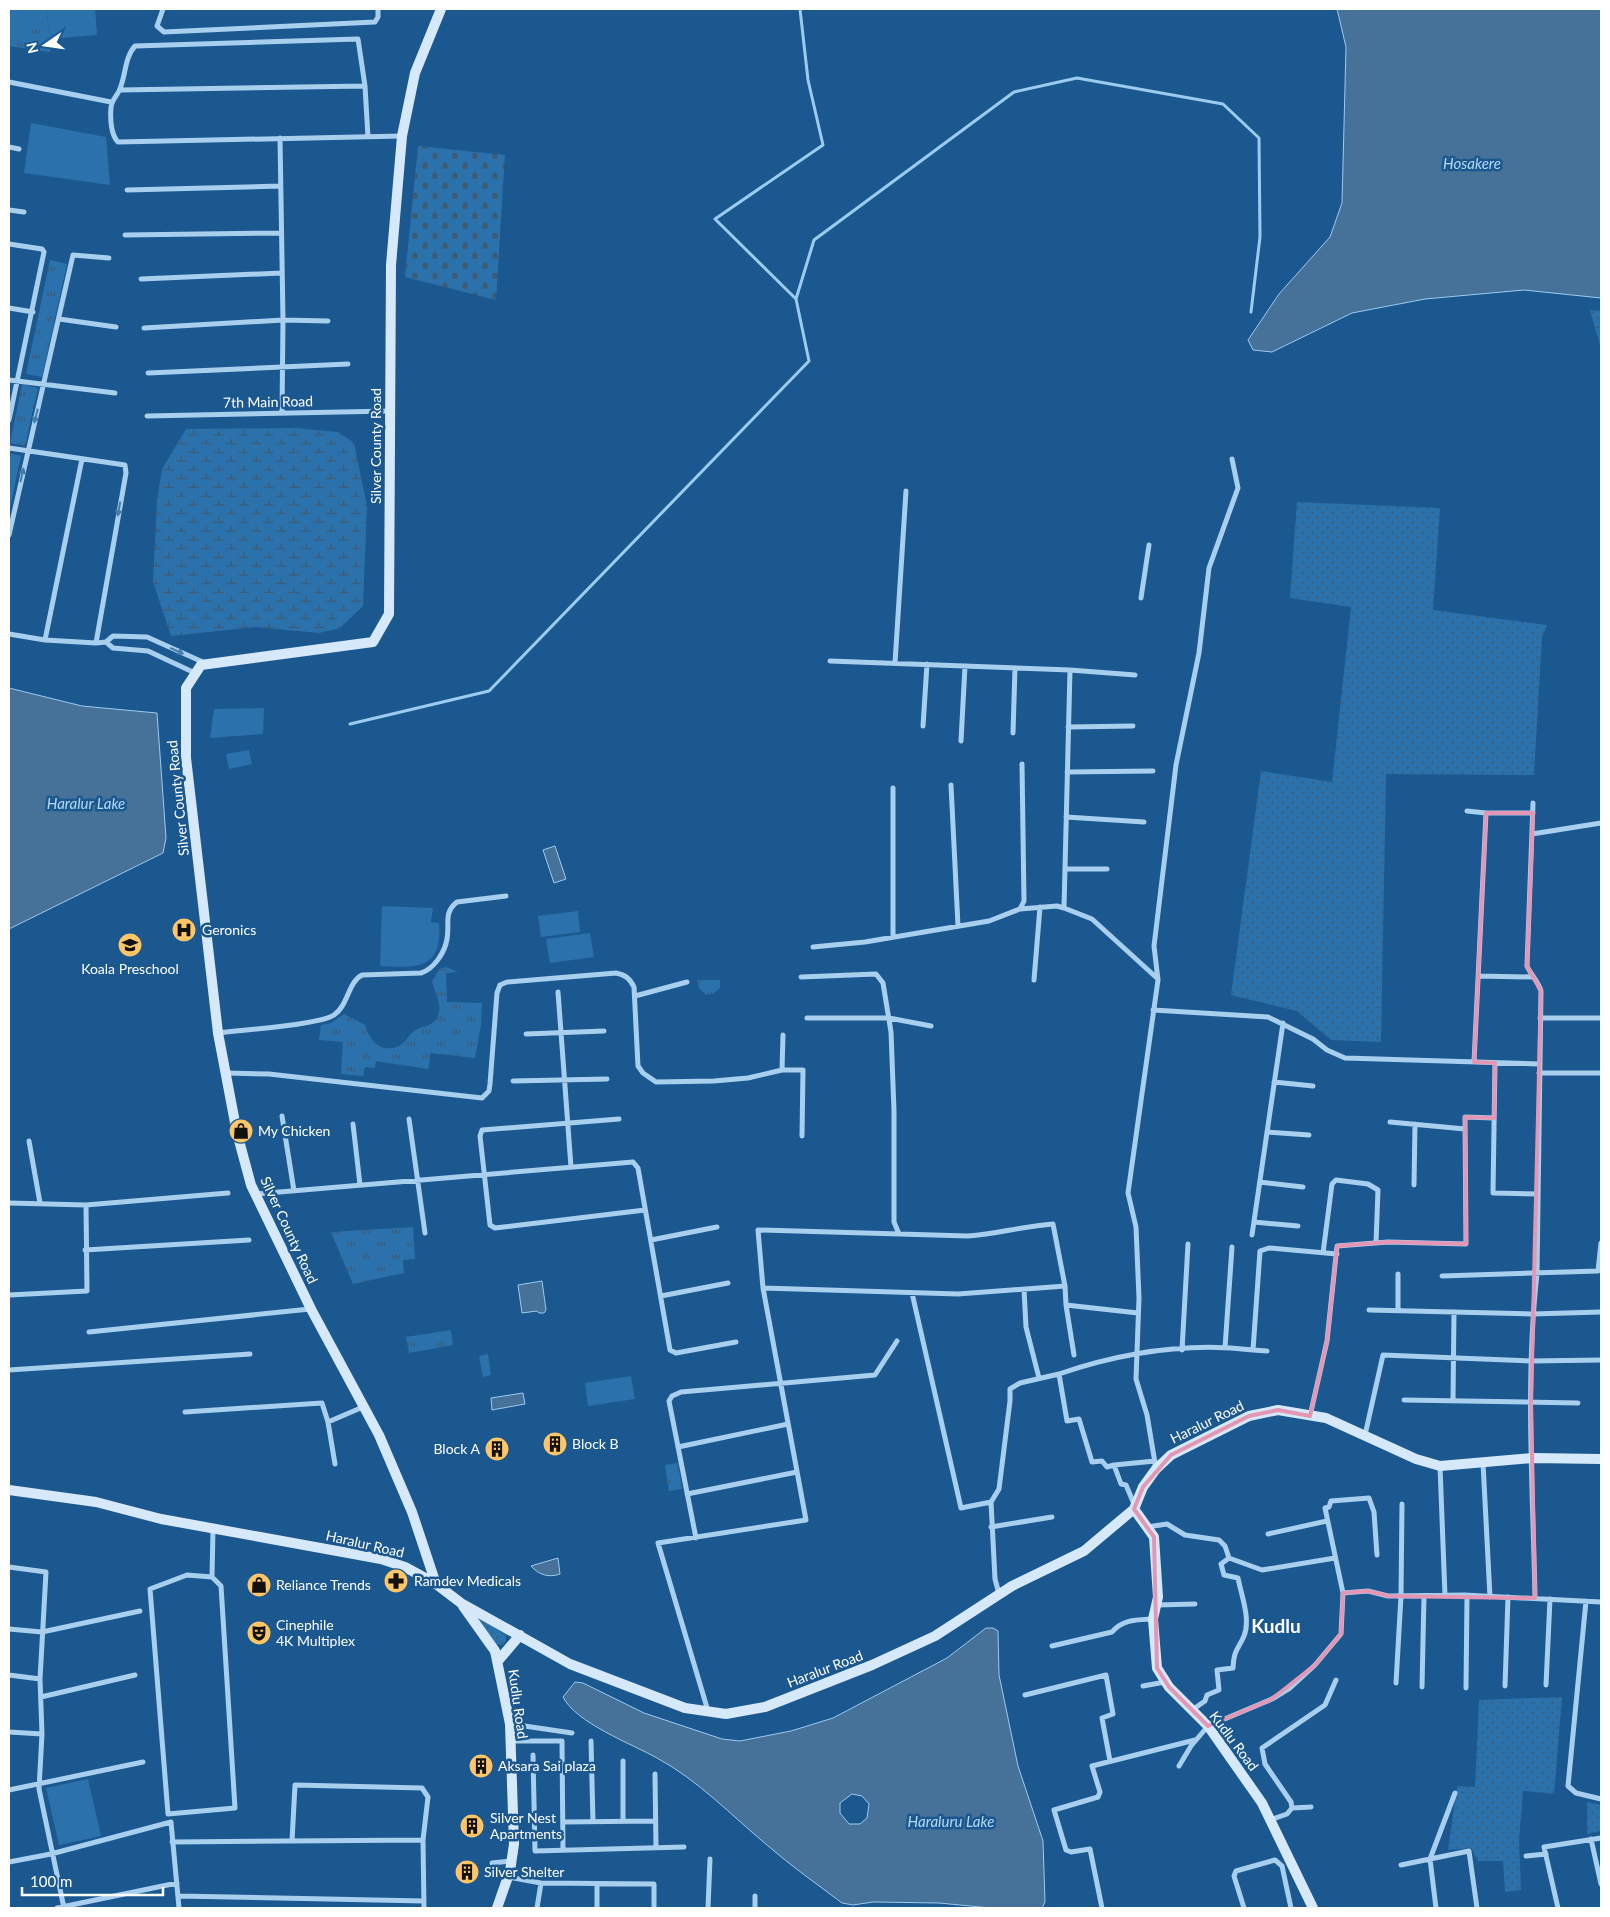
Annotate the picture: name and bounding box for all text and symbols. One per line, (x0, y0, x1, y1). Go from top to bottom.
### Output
north arrow (20, 20, 70, 70)
text: N (22, 41, 41, 55)
water label: Hosakere (1443, 154, 1501, 172)
street label: Silver County Road (367, 388, 384, 504)
street label: 7th Main Road (223, 392, 313, 411)
one-way arrow (32, 409, 40, 424)
one-way arrow (18, 468, 26, 483)
one-way arrow (115, 501, 123, 517)
one-way arrow (170, 647, 184, 655)
street label: Silver County Road (163, 739, 192, 857)
water label: Haralur Lake (47, 794, 125, 812)
hospital icon: Geronics (171, 917, 197, 943)
place label: Geronics (202, 921, 256, 938)
school or university icon: Koala Preschool (117, 932, 143, 958)
place label: Koala Preschool (81, 960, 179, 977)
shop icon: My Chicken (228, 1118, 254, 1144)
place label: My Chicken (258, 1122, 330, 1139)
street label: Silver County Road (257, 1174, 322, 1286)
street label: Haralur Road (1167, 1396, 1246, 1447)
building icon: Block B (542, 1431, 568, 1457)
place label: Block B (572, 1435, 619, 1452)
building icon: Block A (484, 1436, 510, 1462)
place label: Block A (433, 1440, 481, 1457)
street label: Haralur Road (324, 1526, 406, 1561)
pharmacy icon: Ramdev Medicals (383, 1568, 409, 1594)
shop icon: Reliance Trends (246, 1572, 272, 1598)
place label: Ramdev Medicals (414, 1572, 521, 1589)
place label: Reliance Trends (276, 1576, 371, 1593)
district label: Kudlu (1251, 1614, 1301, 1637)
place label: Cinephile 4K Multiplex (276, 1616, 355, 1649)
theatre icon: Cinephile 4K Multiplex (246, 1620, 272, 1646)
street label: Haralur Road (784, 1646, 865, 1691)
street label: Kudlu Road (505, 1668, 532, 1740)
street label: Kudlu Road (1206, 1708, 1262, 1774)
building icon: Aksara Sai plaza (468, 1753, 494, 1779)
place label: Aksara Sai plaza (498, 1757, 596, 1774)
place label: Silver Nest Apartments (490, 1809, 562, 1842)
water label: Haraluru Lake (908, 1812, 994, 1830)
building icon: Silver Nest Apartments (459, 1813, 485, 1839)
building icon: Silver Shelter (454, 1859, 480, 1885)
place label: Silver Shelter (484, 1863, 564, 1880)
scale bar (22, 1864, 164, 1896)
text: 100 m (30, 1872, 72, 1890)

